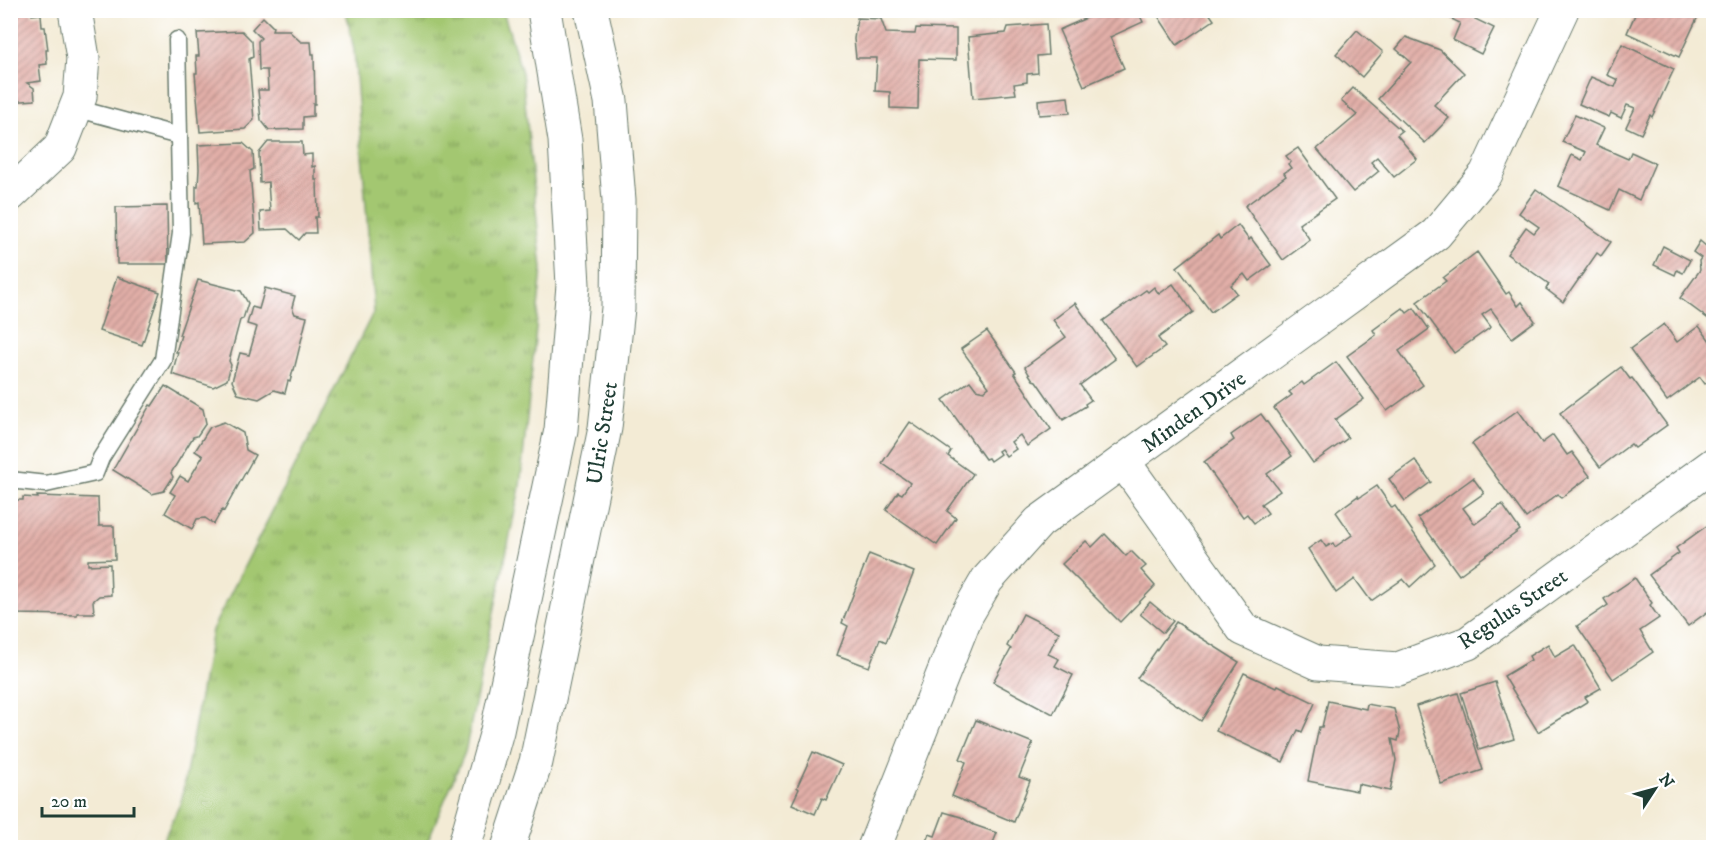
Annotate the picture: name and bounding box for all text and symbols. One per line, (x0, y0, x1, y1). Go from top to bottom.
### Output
street label: Minden Drive (1136, 365, 1251, 459)
street label: Ulric Street (581, 380, 624, 487)
street label: Regulus Street (1453, 563, 1573, 656)
north arrow (1625, 759, 1685, 819)
text: N (1654, 770, 1678, 792)
scale bar (42, 780, 134, 818)
text: 20 m (51, 791, 87, 813)

